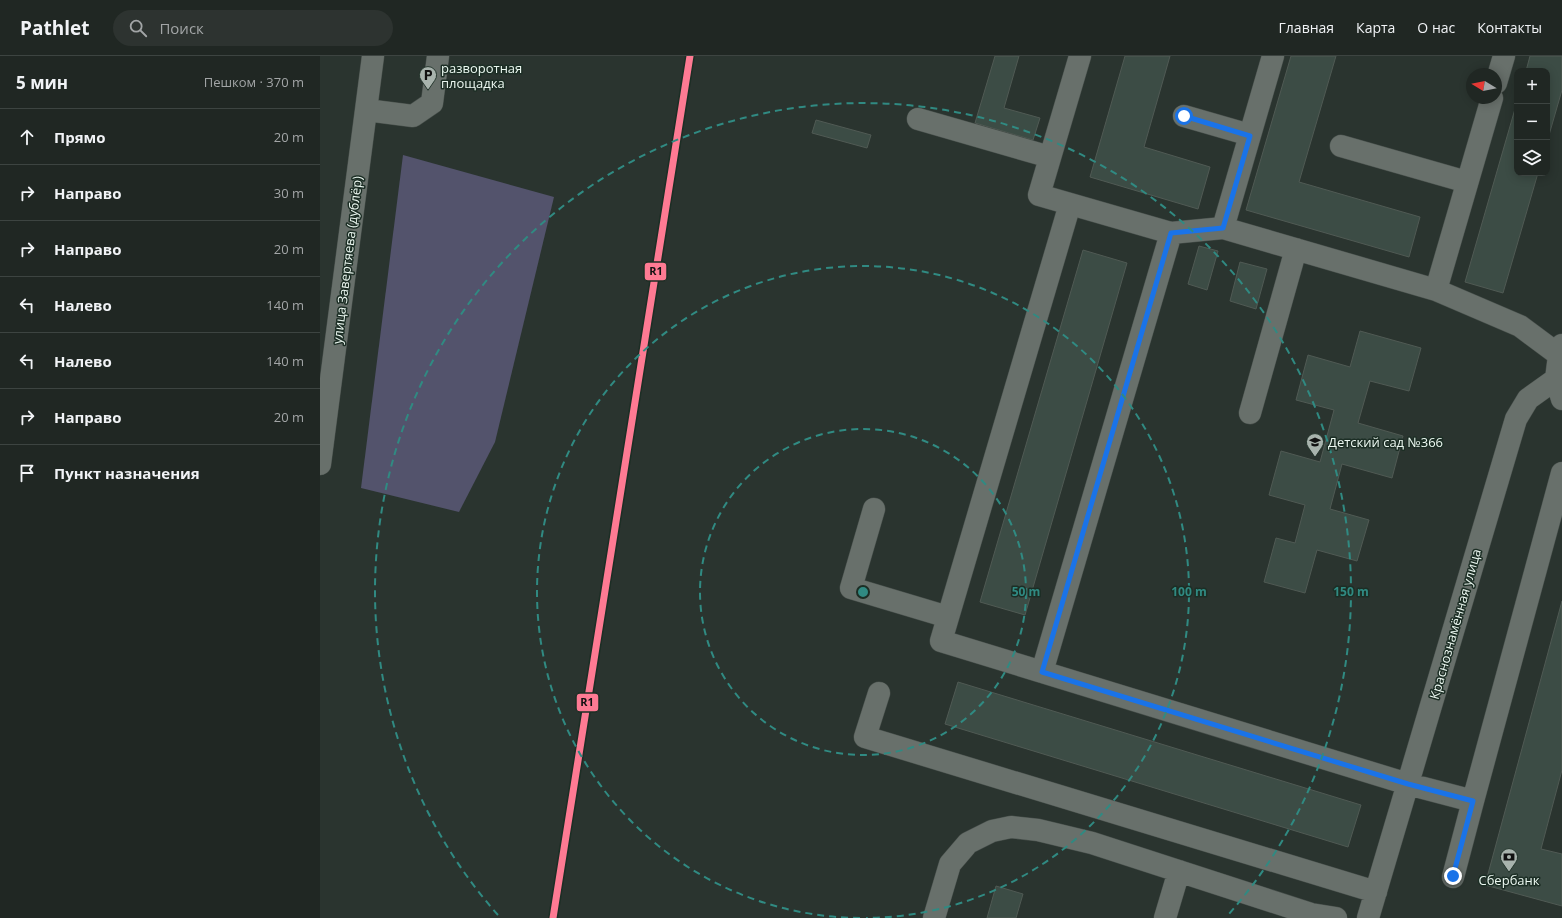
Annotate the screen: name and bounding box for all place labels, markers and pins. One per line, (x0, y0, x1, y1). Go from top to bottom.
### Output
place label: разворотная площадка (441, 59, 522, 92)
parking icon: разворотная площадка (418, 65, 438, 90)
school or university icon: Детский сад №366 (1305, 432, 1325, 457)
place label: Детский сад №366 (1328, 433, 1443, 451)
centre of rings (856, 585, 870, 599)
bank icon: Сбербанк (1499, 847, 1519, 872)
place label: Сбербанк (1478, 871, 1540, 889)

